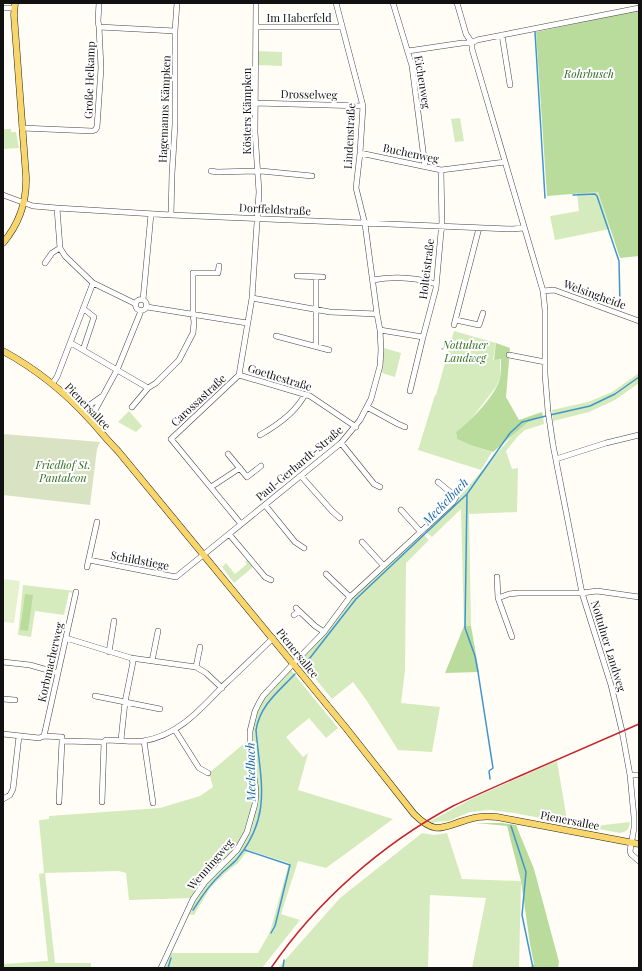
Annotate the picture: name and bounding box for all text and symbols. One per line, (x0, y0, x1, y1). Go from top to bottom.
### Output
street label: Im Haberfeld (266, 10, 332, 25)
street label: Große Helkamp (80, 41, 98, 119)
street label: Hagemanns Kämpken (155, 54, 173, 163)
street label: Eichenweg (411, 54, 435, 110)
park label: Rohrbusch (563, 66, 614, 81)
street label: Kösters Kämpken (239, 67, 254, 154)
street label: Drosselweg (280, 86, 338, 102)
street label: Lindenstraße (340, 102, 358, 169)
street label: Buchenweg (382, 140, 441, 166)
street label: Dorffeldstraße (239, 200, 312, 218)
street label: Holteistraße (415, 237, 437, 300)
street label: Welsingheide (561, 275, 629, 312)
park label: Nottulner Landweg (441, 337, 488, 365)
street label: Goethestraße (246, 360, 314, 394)
street label: Carossastraße (167, 370, 229, 429)
street label: Pienersallee (62, 379, 115, 433)
street label: Paul-Gerhardt-Straße (252, 422, 346, 504)
park label: Friedhof St. Pantaleon (35, 457, 90, 485)
water label: Meckelbach (418, 474, 471, 529)
street label: Schildstiege (109, 547, 171, 573)
street label: Nottulner Landweg (588, 599, 630, 694)
street label: Korbmacherweg (34, 620, 67, 703)
street label: Pienersallee (273, 625, 323, 681)
water label: Meckelbach (241, 742, 259, 803)
street label: Pienersallee (539, 807, 601, 833)
street label: Wenningweg (183, 835, 236, 893)

